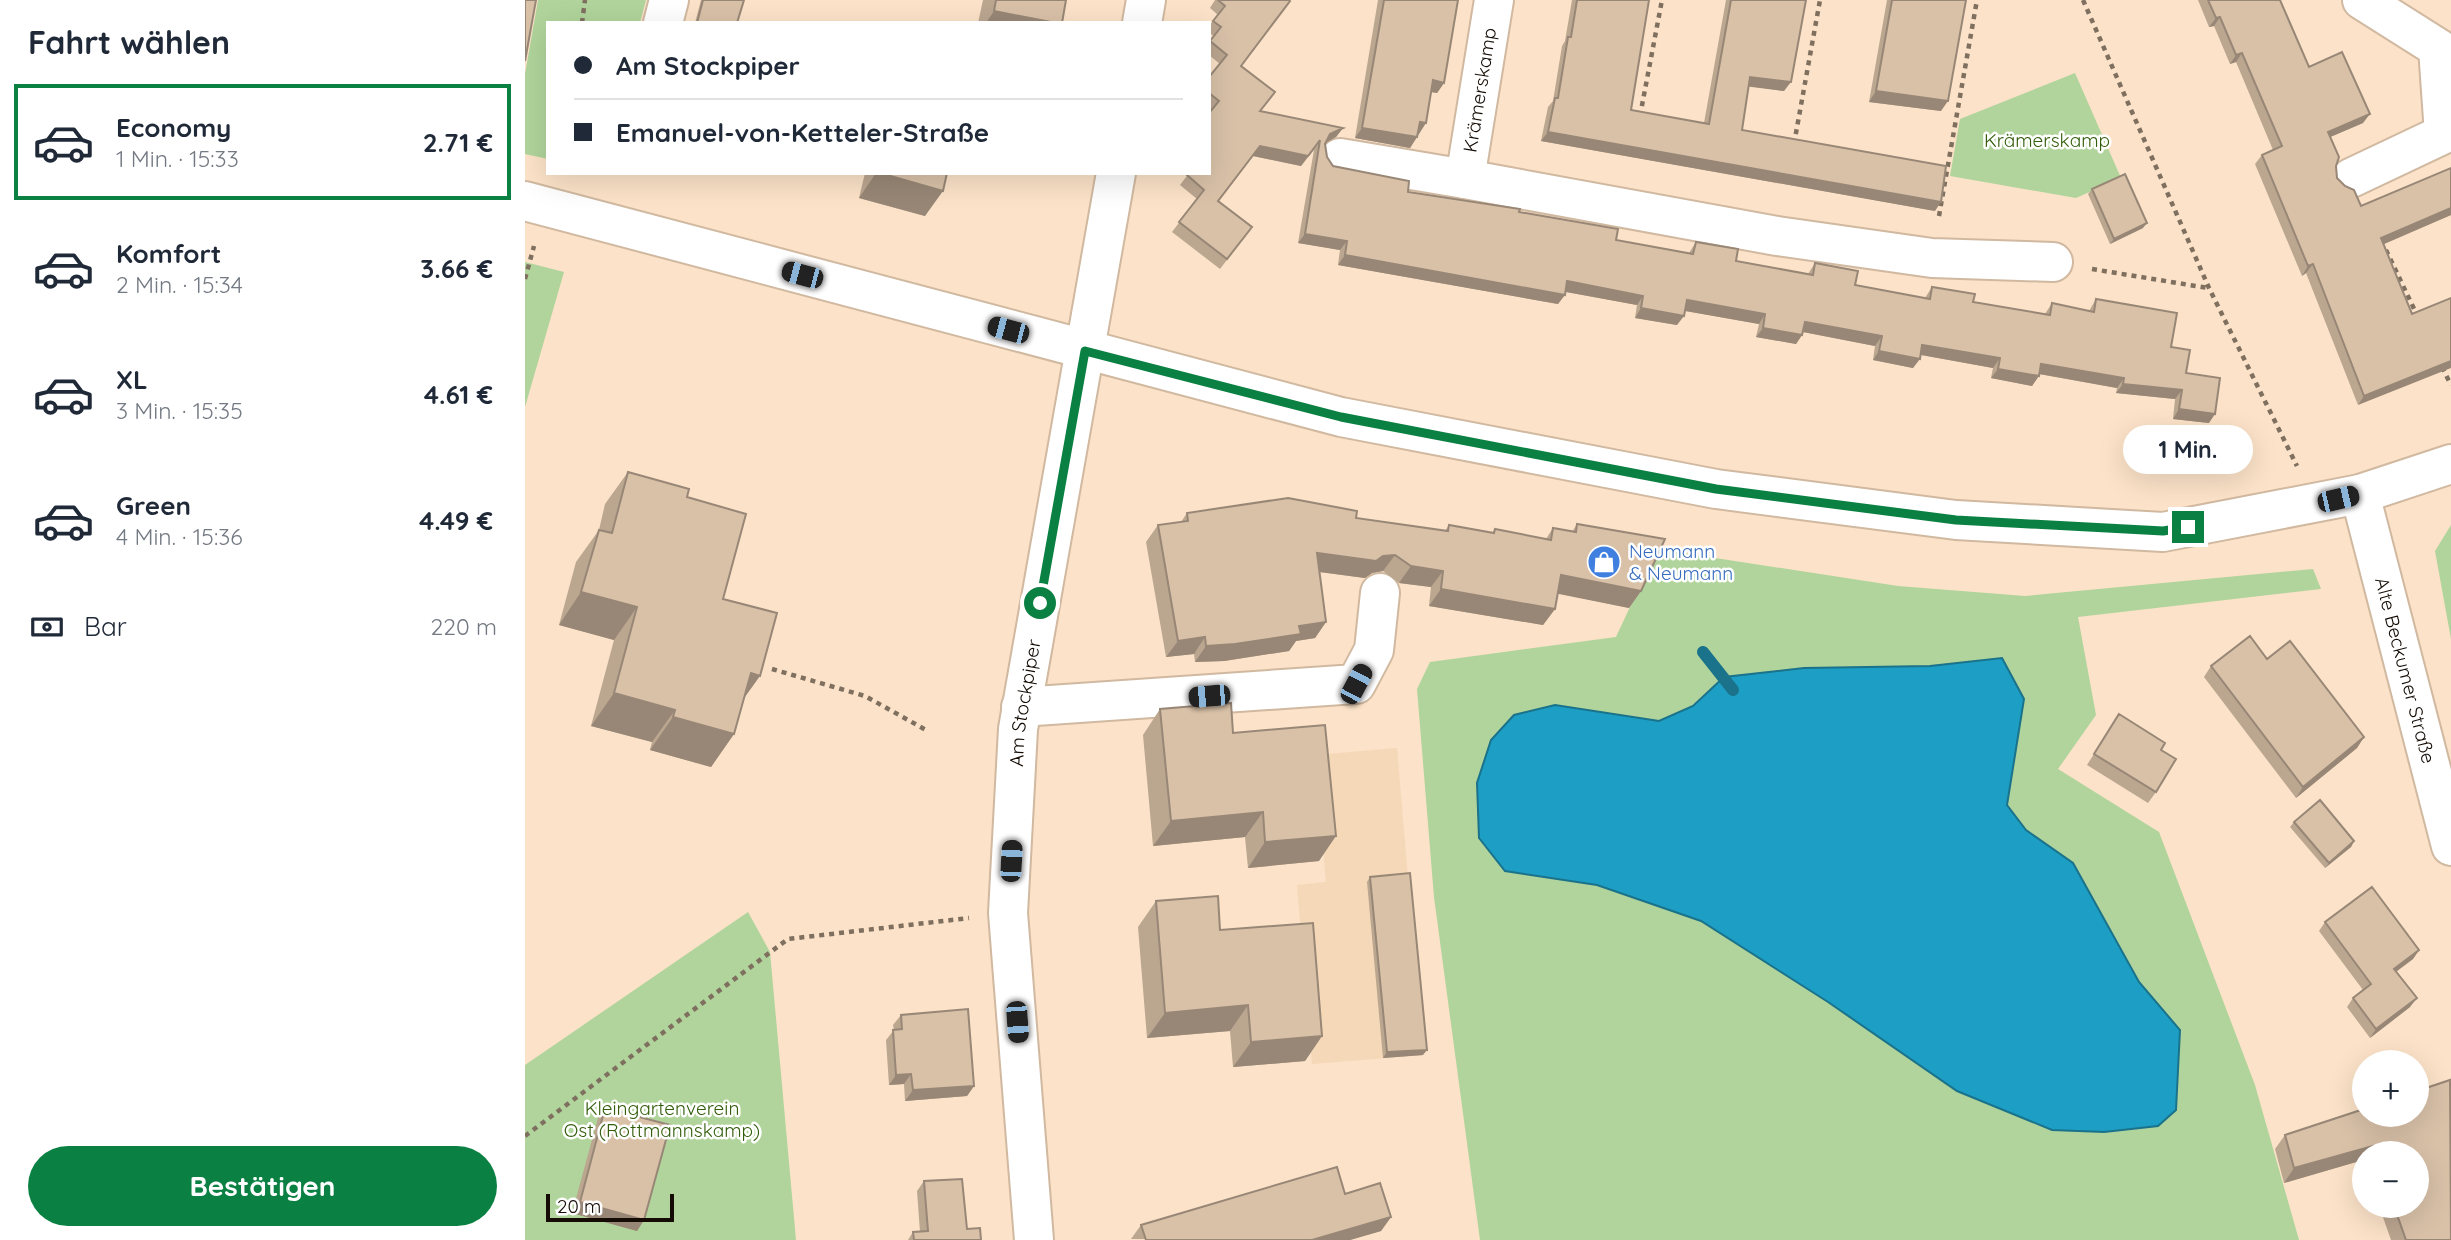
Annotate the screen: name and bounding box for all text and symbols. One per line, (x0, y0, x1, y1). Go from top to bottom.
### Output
text: Fahrt wählen (28, 22, 230, 62)
street label: Krämerskamp (1458, 26, 1501, 154)
text: Am Stockpiper (616, 49, 800, 82)
icon: car (32, 111, 95, 174)
text: Economy (116, 111, 231, 144)
text: Emanuel-von-Ketteler-Straße (616, 116, 989, 149)
text: 2.71 € (423, 126, 493, 159)
park label: Krämerskamp (1984, 128, 2110, 152)
text: 1 Min. · 15:33 (116, 144, 239, 173)
icon: car (32, 237, 95, 300)
text: Komfort (116, 237, 221, 270)
text: 3.66 € (420, 252, 493, 285)
car (779, 259, 826, 291)
text: 2 Min. · 15:34 (116, 270, 243, 299)
car (985, 314, 1032, 346)
icon: car (32, 363, 95, 426)
text: XL (116, 363, 148, 396)
text: 4.61 € (424, 378, 493, 411)
text: 3 Min. · 15:35 (116, 396, 243, 425)
callout: 1 Min. (2123, 426, 2253, 475)
text: 1 Min. (2158, 435, 2218, 464)
car (2316, 484, 2361, 514)
icon: car (32, 489, 95, 552)
text: Green (116, 489, 191, 522)
text: 4.49 € (419, 504, 493, 537)
route end (2172, 511, 2204, 543)
text: 4 Min. · 15:36 (116, 522, 243, 551)
place label: Neumann & Neumann (1629, 539, 1733, 585)
shop icon: Neumann & Neumann (1585, 543, 1623, 581)
street label: Alte Beckumer Straße (2370, 575, 2441, 766)
route start (1024, 587, 1056, 619)
icon: cash (28, 608, 66, 646)
text: Bar (84, 610, 127, 643)
text: 220 m (431, 612, 497, 641)
street label: Am Stockpiper (1004, 637, 1046, 767)
car (1337, 661, 1376, 707)
car (1188, 684, 1231, 708)
car (1000, 839, 1023, 883)
car (1006, 1000, 1029, 1044)
map controls (2352, 1050, 2429, 1218)
button: + (2352, 1050, 2429, 1127)
park label: Kleingartenverein Ost (Rottmannskamp) (564, 1096, 760, 1142)
button: − (2352, 1141, 2429, 1218)
button: Bestätigen (28, 1146, 497, 1226)
scale bar (546, 1191, 674, 1223)
text: 20 m (557, 1194, 601, 1218)

